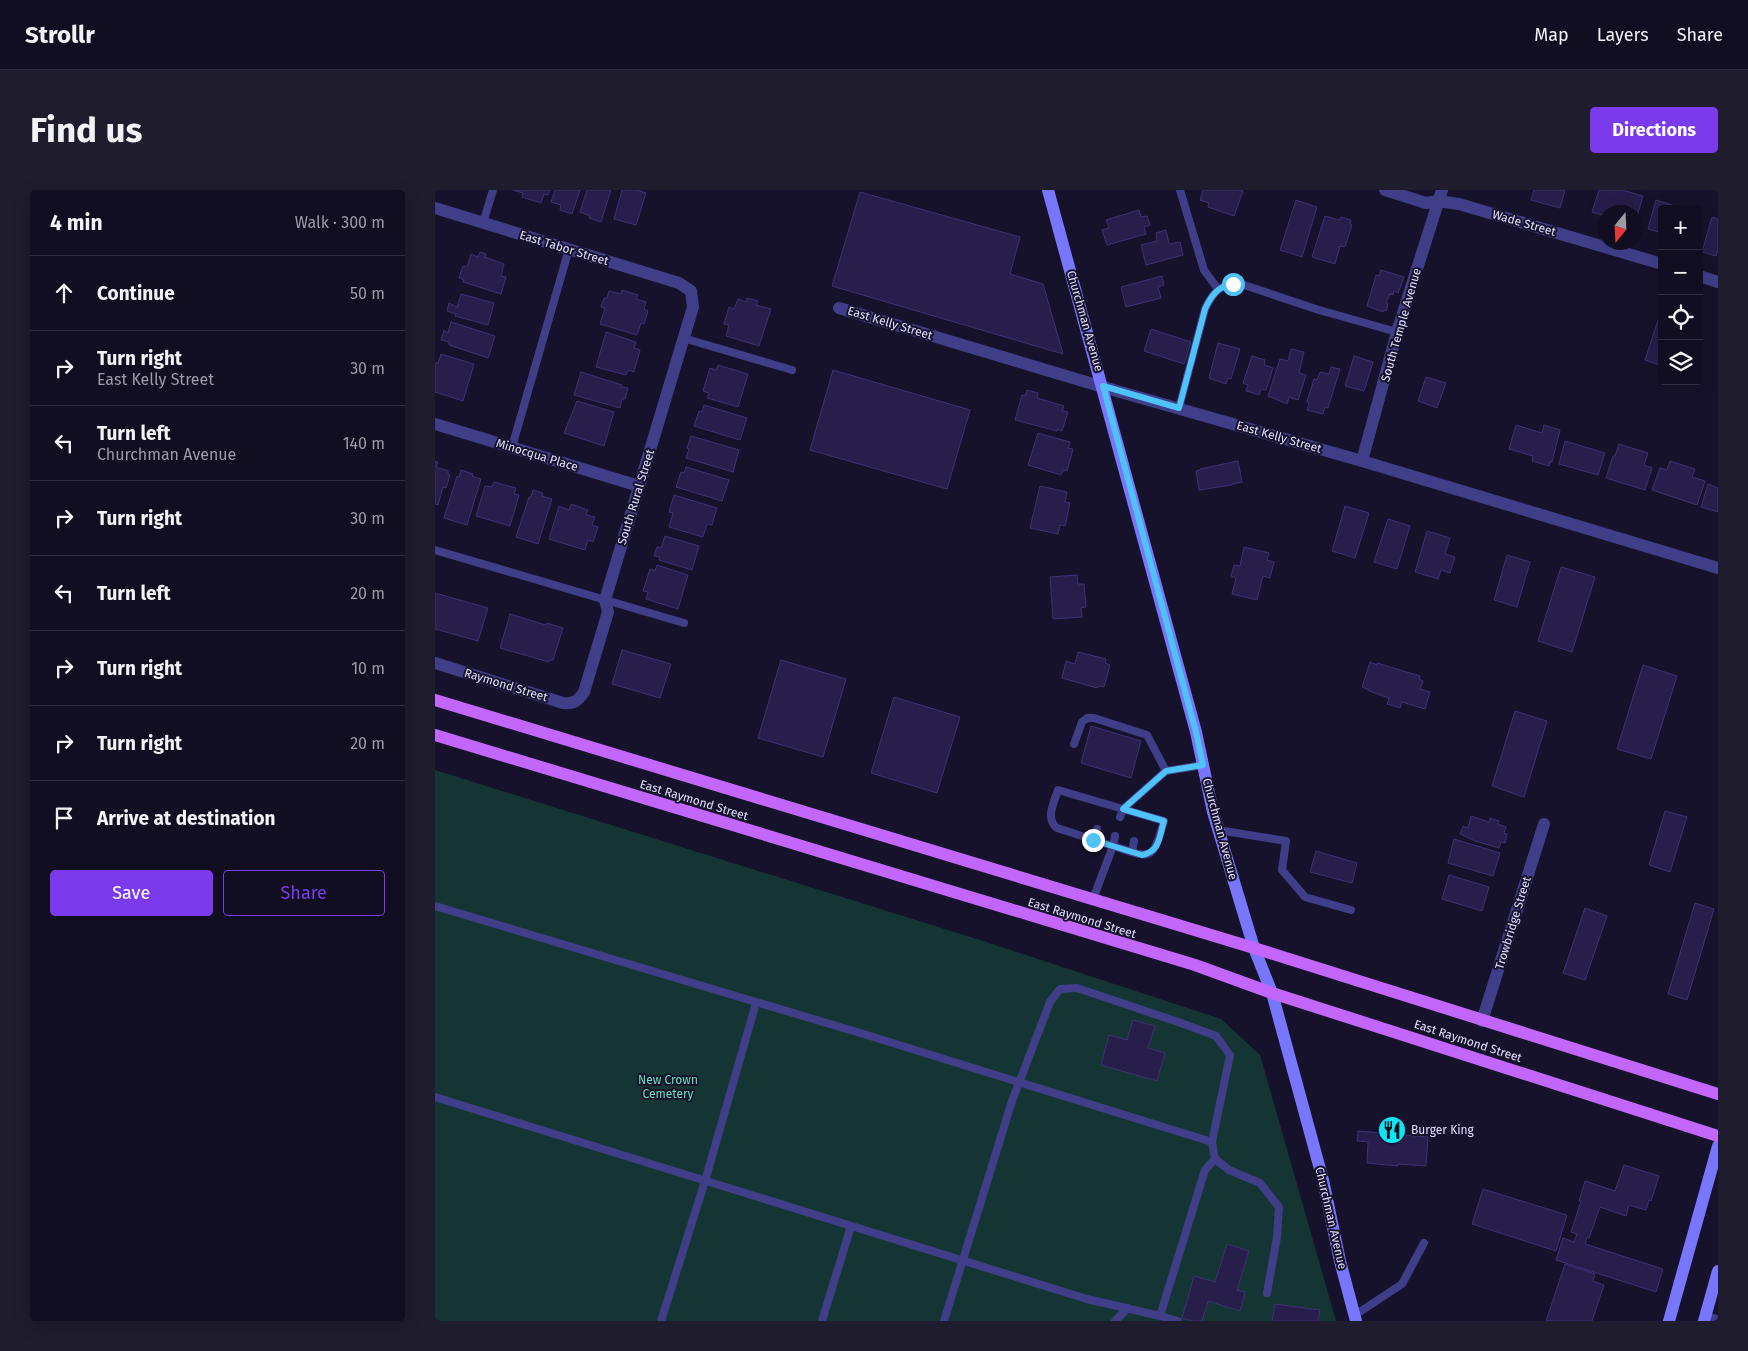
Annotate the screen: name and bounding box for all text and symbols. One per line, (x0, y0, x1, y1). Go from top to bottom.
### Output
text: Strollr (25, 21, 95, 49)
text: Map (1534, 24, 1569, 46)
text: Layers (1597, 24, 1649, 46)
text: Share (1677, 24, 1723, 46)
button: Directions (1590, 107, 1718, 153)
text: Find us (30, 109, 142, 151)
north arrow (1598, 205, 1643, 250)
map controls (1658, 205, 1703, 385)
button: + (1658, 205, 1703, 250)
street label: Wade Street (1491, 207, 1558, 239)
text: 4 min (50, 210, 103, 236)
text: Walk · 300 m (295, 213, 385, 232)
street label: East Tabor Street (518, 228, 611, 268)
button: − (1658, 250, 1703, 295)
street label: South Temple Avenue (1378, 267, 1424, 383)
street label: Churchman Avenue (1064, 269, 1106, 373)
route start (1222, 273, 1245, 296)
icon: ahead (50, 279, 78, 307)
text: Continue (97, 282, 175, 305)
text: 50 m (350, 284, 385, 303)
button: locate (1658, 295, 1703, 340)
street label: East Kelly Street (846, 303, 935, 343)
button: layers (1658, 340, 1703, 385)
text: Turn right (97, 347, 182, 370)
icon: right (50, 354, 78, 382)
text: 30 m (350, 359, 385, 378)
text: East Kelly Street (97, 370, 214, 389)
street label: East Kelly Street (1235, 418, 1324, 456)
text: Turn left (97, 422, 171, 445)
icon: left (50, 429, 78, 457)
text: 140 m (343, 434, 385, 453)
street label: Minocqua Place (494, 436, 580, 474)
text: Churchman Avenue (97, 445, 236, 464)
street label: South Rural Street (615, 447, 657, 546)
icon: right (50, 504, 78, 532)
text: Turn right (97, 507, 182, 530)
text: 30 m (350, 509, 385, 528)
icon: left (50, 579, 78, 607)
text: Turn left (97, 582, 171, 605)
text: 20 m (350, 584, 385, 603)
icon: right (50, 654, 78, 682)
text: Turn right (97, 657, 182, 680)
text: 10 m (351, 659, 385, 678)
street label: Raymond Street (463, 666, 550, 705)
icon: right (50, 729, 78, 757)
text: Turn right (97, 732, 182, 755)
text: 20 m (350, 734, 385, 753)
street label: East Raymond Street (638, 777, 750, 823)
street label: Churchman Avenue (1200, 777, 1240, 881)
icon: arrive (50, 804, 78, 832)
text: Arrive at destination (97, 807, 276, 830)
route end (1082, 829, 1105, 852)
button: Save (50, 870, 213, 916)
button: Share (223, 870, 385, 916)
street label: Trowbridge Street (1492, 874, 1534, 971)
street label: East Raymond Street (1026, 895, 1138, 941)
street label: East Raymond Street (1412, 1017, 1524, 1065)
park label: New Crown Cemetery (638, 1073, 698, 1101)
restaurant icon: Burger King (1377, 1115, 1407, 1145)
place label: Burger King (1411, 1123, 1475, 1137)
street label: Churchman Avenue (1312, 1166, 1350, 1270)

